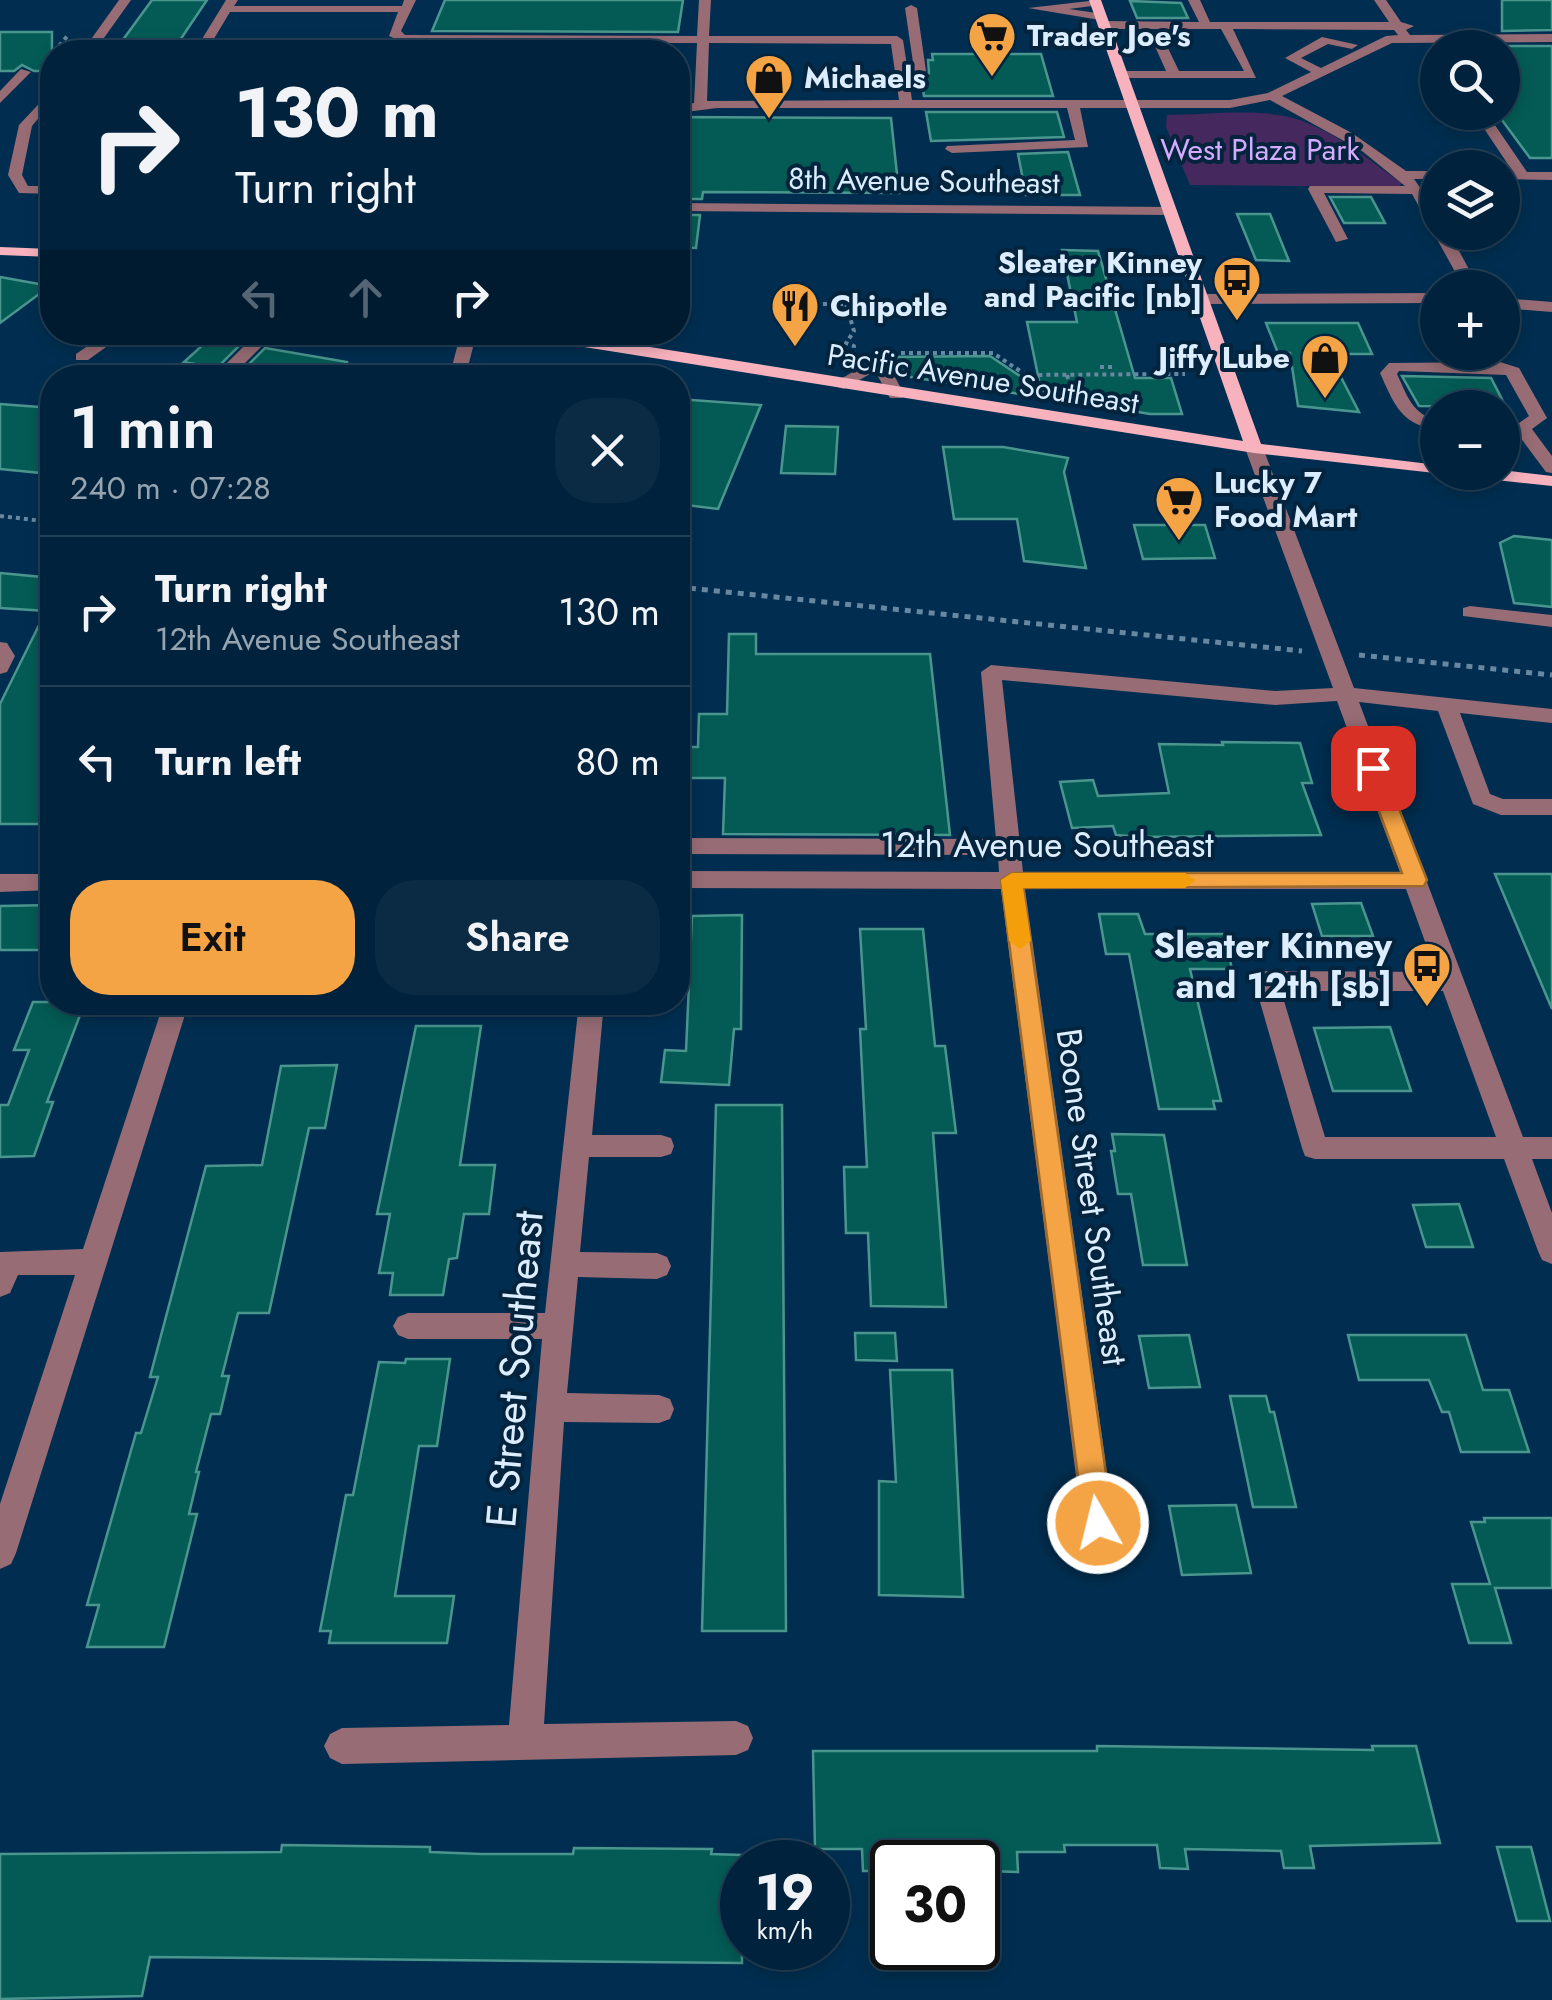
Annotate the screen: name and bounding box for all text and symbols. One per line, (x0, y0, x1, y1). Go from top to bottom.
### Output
supermarket icon: Trader Joe's (966, 10, 1018, 78)
place label: Trader Joe's (1027, 14, 1191, 57)
map controls (1420, 30, 1520, 490)
button: search (1420, 30, 1520, 130)
shop icon: Michaels (743, 52, 795, 120)
place label: Michaels (804, 56, 926, 99)
text: 130 m (235, 62, 439, 163)
icon: right (70, 80, 200, 210)
park label: West Plaza Park (1160, 128, 1361, 171)
button: layers (1420, 150, 1520, 250)
text: Turn right (235, 155, 416, 220)
street label: 8th Avenue Southeast (788, 157, 1061, 204)
place label: Sleater Kinney and Pacific [nb] (984, 241, 1202, 318)
bus stop icon: Sleater Kinney and Pacific [nb] (1211, 254, 1263, 322)
icon: left (233, 270, 288, 325)
icon: ahead (338, 270, 393, 325)
icon: right (443, 270, 498, 325)
button: + (1420, 270, 1520, 370)
restaurant icon: Chipotle (769, 280, 821, 348)
place label: Chipotle (830, 284, 947, 327)
shop icon: Jiffy Lube (1299, 332, 1351, 400)
street label: Pacific Avenue Southeast (824, 333, 1143, 425)
place label: Jiffy Lube (1153, 336, 1290, 379)
text: 1 min (70, 384, 216, 471)
button: − (1420, 390, 1520, 490)
button: close (555, 398, 660, 503)
place label: Lucky 7 Food Mart (1214, 461, 1358, 538)
text: 240 m · 07:28 (70, 465, 271, 511)
supermarket icon: Lucky 7 Food Mart (1153, 474, 1205, 542)
text: Turn right (155, 561, 327, 616)
icon: right (70, 584, 125, 639)
text: 130 m (558, 584, 660, 639)
text: 12th Avenue Southeast (155, 616, 460, 662)
pin (1331, 726, 1416, 811)
icon: left (70, 734, 125, 789)
text: Turn left (155, 734, 301, 789)
text: 80 m (575, 734, 660, 789)
icon: arrive (1346, 741, 1401, 796)
street label: 12th Avenue Southeast (880, 820, 1214, 870)
button: Exit (70, 880, 355, 995)
button: Share (375, 880, 660, 995)
place label: Sleater Kinney and 12th [sb] (1154, 921, 1393, 1011)
bus stop icon: Sleater Kinney and 12th [sb] (1401, 940, 1453, 1008)
street label: Boone Street Southeast (1044, 1025, 1140, 1369)
street label: E Street Southeast (470, 1208, 559, 1530)
position arrow (1046, 1471, 1150, 1575)
speed limit sign: 30 (870, 1840, 1000, 1970)
text: 19 (756, 1856, 814, 1929)
text: km/h (757, 1912, 813, 1948)

